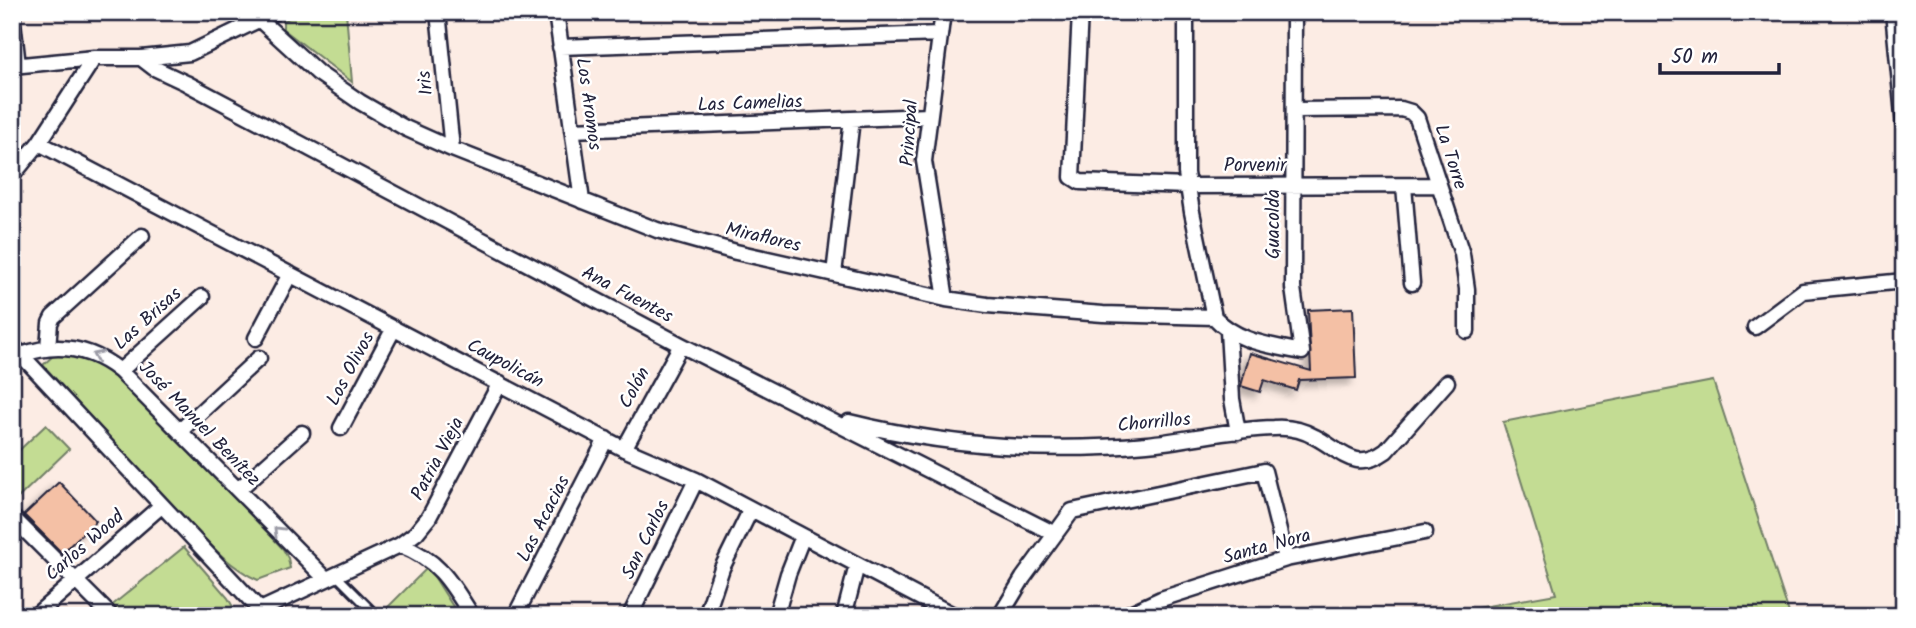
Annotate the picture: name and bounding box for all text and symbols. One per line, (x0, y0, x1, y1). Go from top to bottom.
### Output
scale bar (1660, 32, 1780, 76)
text: 50 m (1671, 41, 1718, 74)
street label: Los Aromos (567, 56, 609, 152)
street label: Iris (410, 69, 442, 97)
street label: Las Camelias (697, 87, 803, 121)
street label: Principal (893, 98, 927, 167)
street label: La Torre (1425, 121, 1475, 194)
street label: Porvenir (1224, 151, 1288, 181)
street label: Guacolda (1259, 189, 1289, 259)
street label: Miraflores (722, 215, 804, 261)
street label: Ana Fuentes (576, 258, 678, 332)
street label: Las Brisas (107, 280, 189, 358)
street label: Los Olivos (319, 327, 383, 411)
street label: Caupolicán (461, 331, 549, 397)
one-way arrow (92, 350, 104, 364)
street label: José Manuel Benítez (131, 354, 267, 494)
street label: Colón (611, 362, 659, 414)
street label: Chorrillos (1116, 405, 1192, 441)
street label: Patria Vieja (403, 412, 473, 506)
street label: Las Acacias (509, 470, 579, 568)
street label: San Carlos (614, 495, 678, 585)
street label: Carlos Wood (39, 502, 132, 589)
street label: Santa Nora (1220, 521, 1314, 573)
one-way arrow (273, 526, 286, 539)

